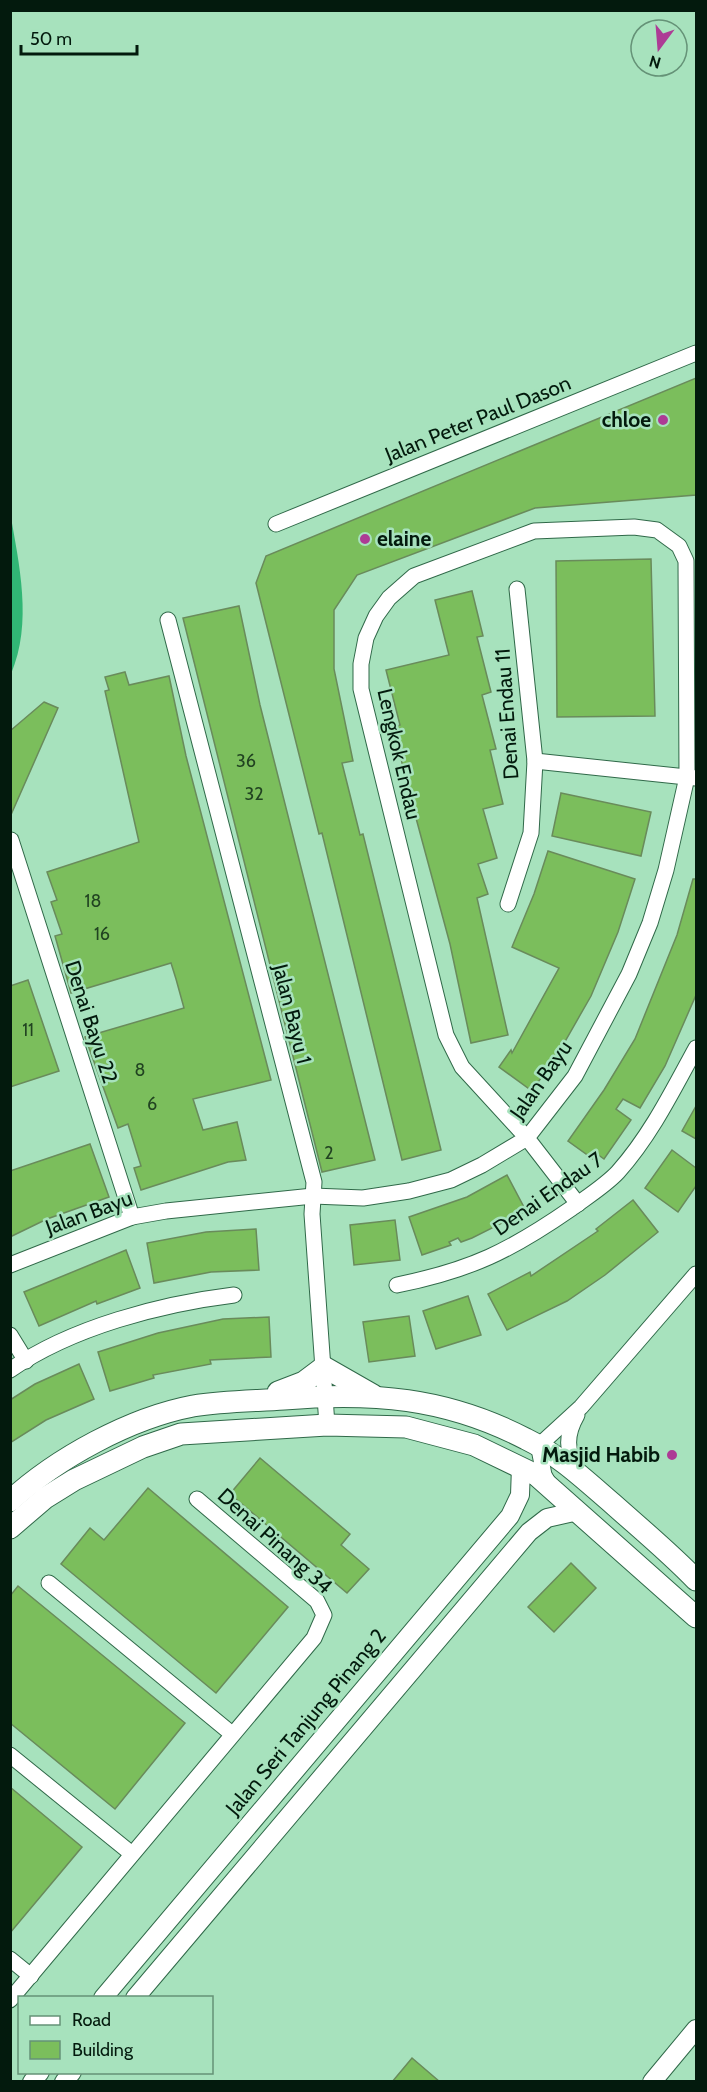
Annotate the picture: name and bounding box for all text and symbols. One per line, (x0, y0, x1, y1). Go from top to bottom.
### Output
scale bar (21, 18, 136, 56)
north arrow (629, 18, 689, 78)
text: 50 m (30, 28, 72, 50)
text: N (647, 51, 663, 73)
street label: Jalan Peter Paul Dason (380, 370, 574, 468)
place label: chloe (602, 407, 651, 432)
marker: chloe (656, 413, 670, 427)
place label: elaine (377, 526, 431, 551)
marker: elaine (358, 532, 372, 546)
street label: Denai Endau 11 (489, 648, 524, 780)
street label: Lengkok Endau (372, 686, 427, 822)
house number: 36 (236, 750, 256, 772)
house number: 32 (244, 783, 264, 805)
house number: 18 (85, 890, 101, 912)
house number: 16 (94, 923, 110, 945)
street label: Denai Bayu 22 (60, 957, 123, 1086)
street label: Jalan Bayu 1 (268, 960, 317, 1066)
house number: 11 (22, 1019, 34, 1041)
street label: Jalan Bayu (504, 1035, 577, 1125)
house number: 8 (135, 1059, 145, 1081)
house number: 6 (147, 1093, 157, 1115)
house number: 2 (324, 1142, 334, 1164)
street label: Denai Endau 7 (488, 1146, 608, 1241)
street label: Jalan Bayu (41, 1185, 136, 1240)
place label: Masjid Habib (542, 1442, 660, 1467)
marker: Masjid Habib (665, 1448, 679, 1462)
street label: Denai Pinang 34 (213, 1483, 338, 1599)
street label: Jalan Seri Tanjung Pinang 2 (220, 1623, 392, 1821)
legend (18, 1996, 213, 2074)
text: Road (72, 2009, 111, 2031)
text: Building (72, 2039, 134, 2061)

